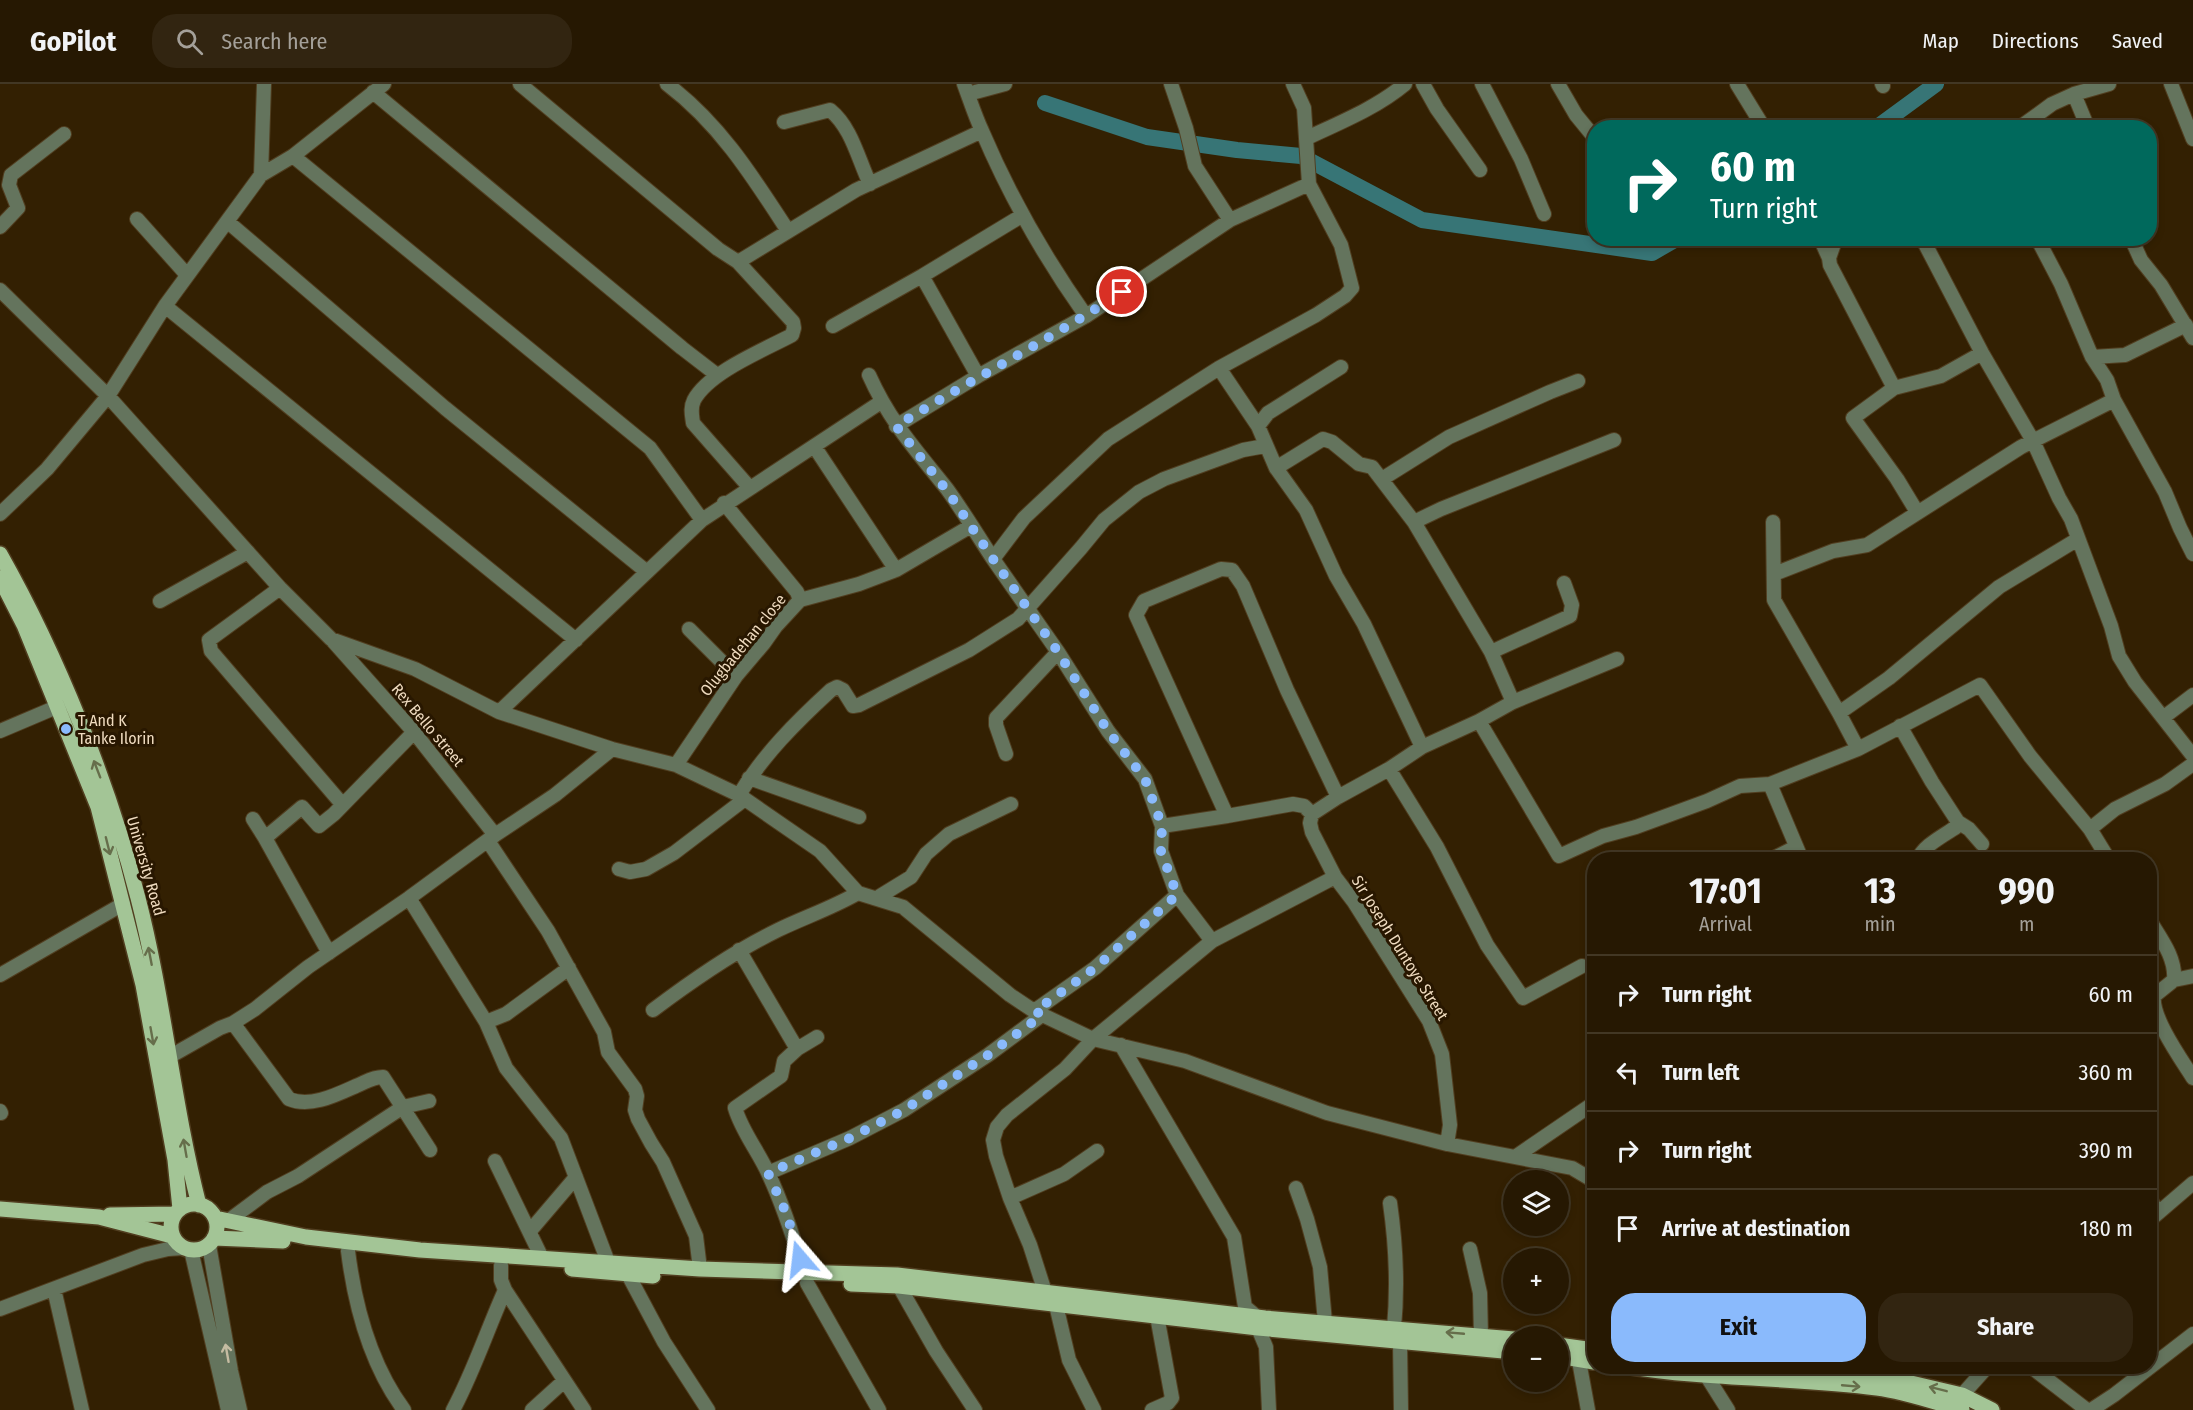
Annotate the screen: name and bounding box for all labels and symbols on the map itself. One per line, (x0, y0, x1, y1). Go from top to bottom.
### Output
pin (1096, 266, 1147, 317)
street label: Olugbadehan close (696, 590, 790, 700)
street label: Rex Bello street (388, 680, 469, 771)
place label: T And K Tanke Ilorin (78, 711, 155, 748)
marker: T And K Tanke Ilorin (59, 722, 73, 736)
one-way arrow (90, 760, 101, 779)
street label: University Road (123, 814, 169, 918)
one-way arrow (103, 836, 114, 855)
street label: Sir Joseph Duntoye Street (1348, 872, 1453, 1025)
one-way arrow (144, 947, 155, 967)
one-way arrow (147, 1026, 158, 1045)
one-way arrow (179, 1139, 190, 1158)
position arrow (768, 1227, 832, 1291)
one-way arrow (1446, 1327, 1466, 1338)
one-way arrow (222, 1343, 233, 1363)
one-way arrow (1840, 1381, 1860, 1392)
one-way arrow (1929, 1383, 1948, 1395)

